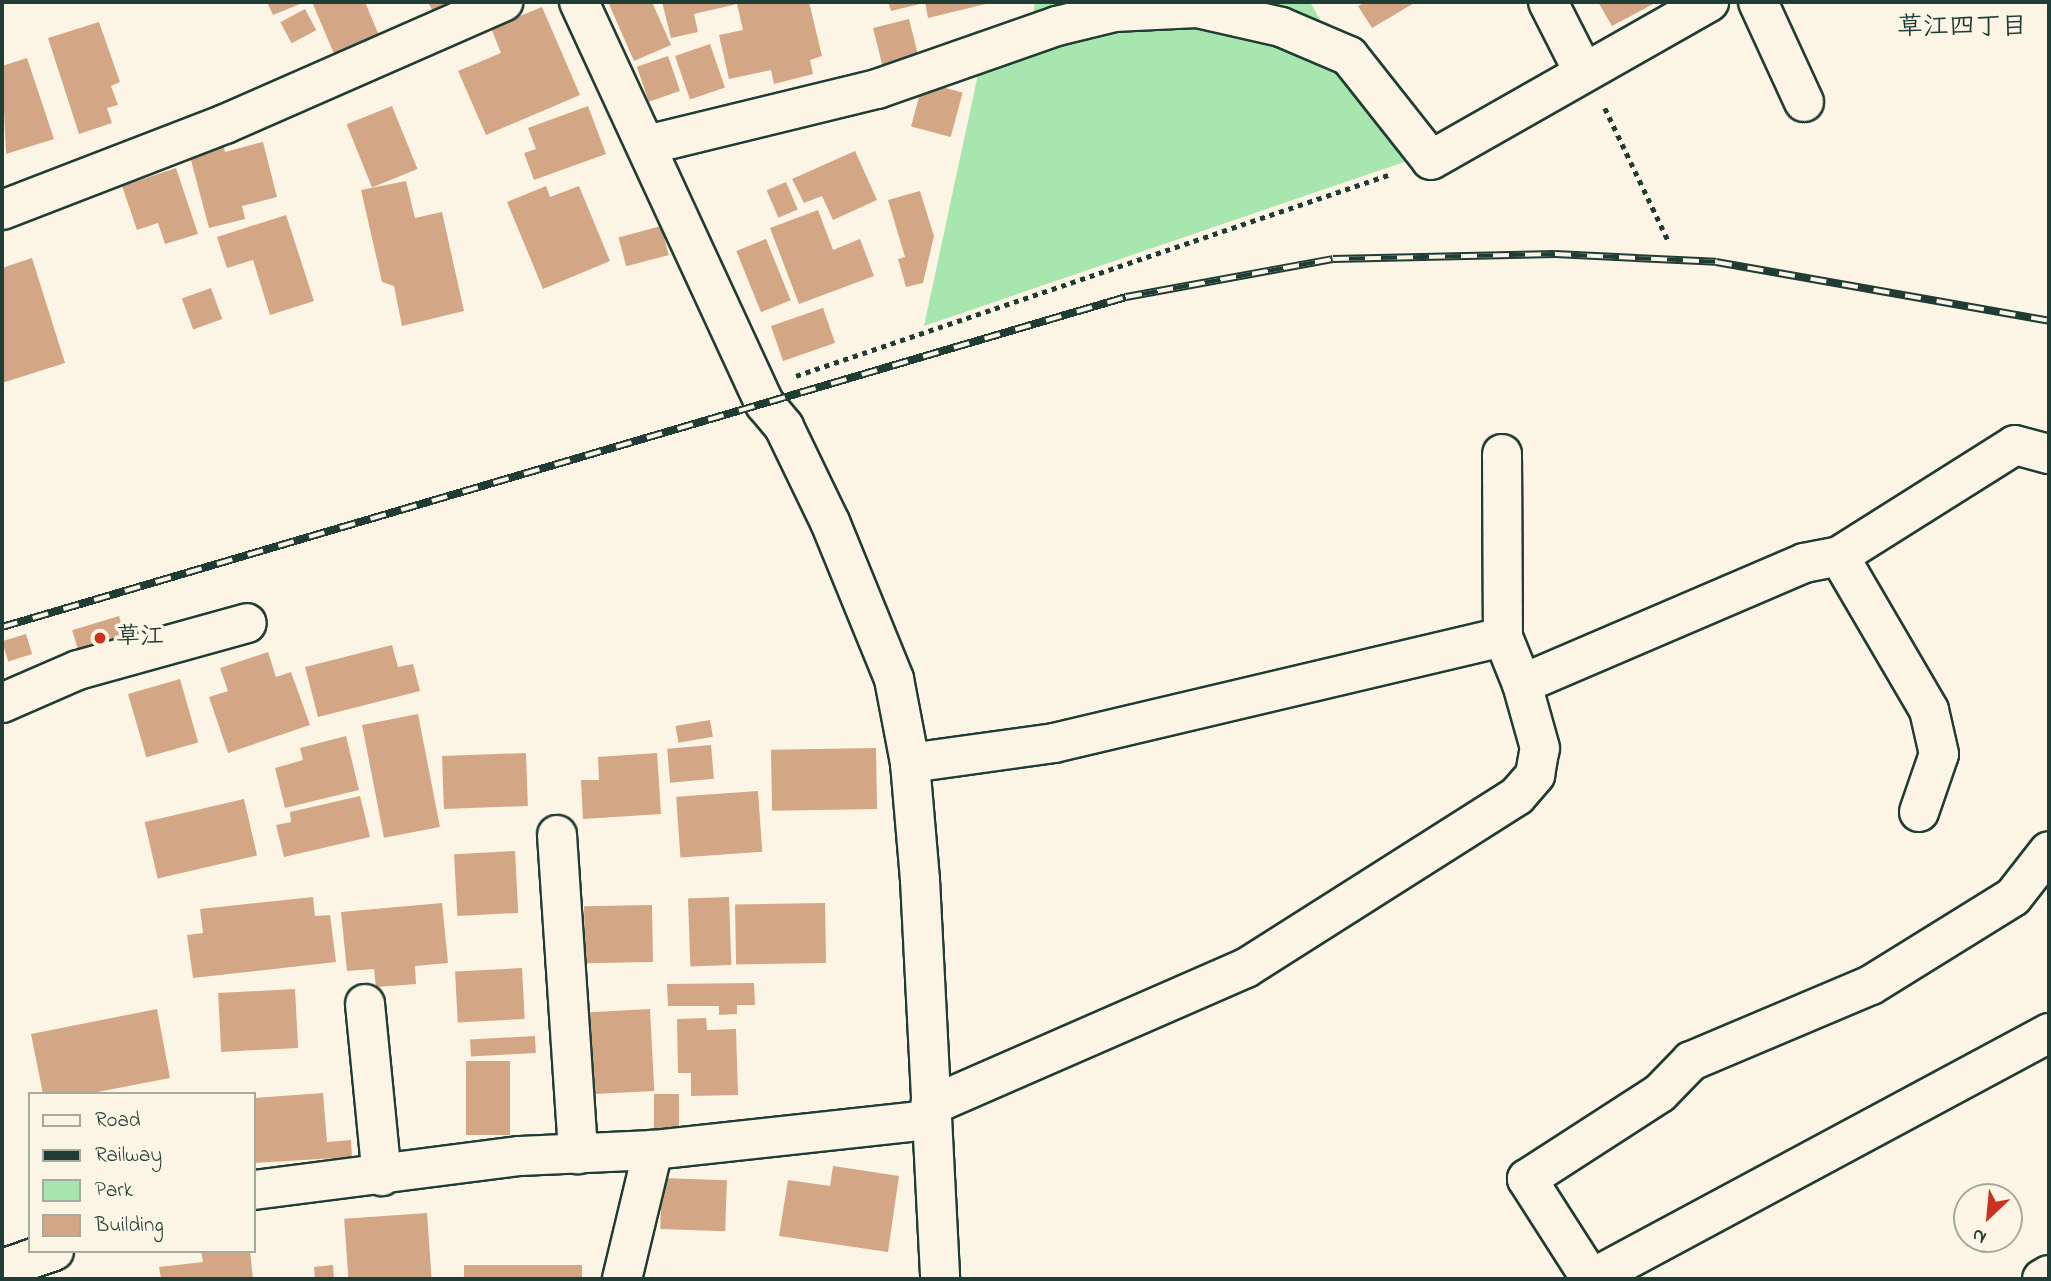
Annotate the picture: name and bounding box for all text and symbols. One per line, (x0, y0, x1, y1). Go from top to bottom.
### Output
district label: 草江四丁目 (1897, 13, 2027, 45)
place label: 草江 (116, 624, 164, 652)
marker: 草江 (90, 628, 110, 648)
legend (28, 1092, 256, 1253)
text: Road (95, 1106, 141, 1136)
text: Railway (95, 1141, 162, 1171)
text: Park (95, 1176, 133, 1206)
north arrow (1953, 1183, 2023, 1253)
text: Building (95, 1211, 164, 1241)
text: N (1968, 1221, 1991, 1250)

